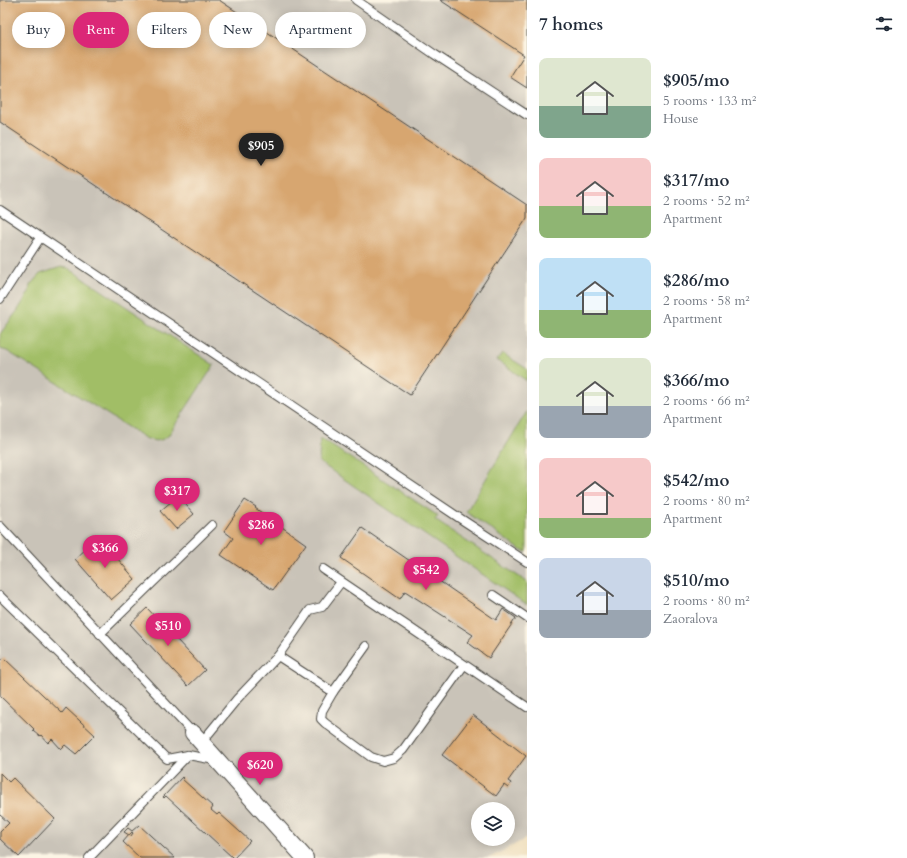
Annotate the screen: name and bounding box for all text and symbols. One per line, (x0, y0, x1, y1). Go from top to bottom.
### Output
chip: Buy (12, 12, 65, 48)
chip: Rent (73, 12, 129, 48)
chip: Filters (137, 12, 201, 48)
chip: New (209, 12, 267, 48)
chip: Apartment (275, 12, 366, 48)
text: 7 homes (539, 13, 603, 36)
icon: filters (873, 13, 895, 35)
text: $905/mo (663, 69, 729, 92)
icon: home (571, 74, 619, 122)
text: 5 rooms · 133 m² (663, 92, 756, 110)
text: House (663, 110, 698, 128)
pin: $905 (237, 133, 285, 167)
text: $905 (248, 137, 274, 155)
text: $317/mo (663, 169, 729, 192)
icon: home (571, 174, 619, 222)
text: 2 rooms · 52 m² (663, 192, 750, 210)
text: Apartment (663, 210, 722, 228)
text: $286/mo (663, 269, 729, 292)
icon: home (571, 274, 619, 322)
text: 2 rooms · 58 m² (663, 292, 750, 310)
text: Apartment (663, 310, 722, 328)
text: $366/mo (663, 369, 729, 392)
icon: home (571, 374, 619, 422)
text: 2 rooms · 66 m² (663, 392, 750, 410)
text: Apartment (663, 410, 722, 428)
text: $542/mo (663, 469, 729, 492)
icon: home (571, 474, 619, 522)
pin: $317 (153, 478, 201, 512)
text: $317 (164, 482, 190, 500)
text: 2 rooms · 80 m² (663, 492, 750, 510)
text: Apartment (663, 510, 722, 528)
pin: $286 (237, 512, 285, 546)
text: $286 (248, 516, 274, 534)
pin: $366 (81, 535, 129, 569)
text: $366 (92, 539, 118, 557)
pin: $542 (402, 557, 450, 591)
text: $542 (413, 561, 439, 579)
text: $510/mo (663, 569, 729, 592)
icon: home (571, 574, 619, 622)
text: 2 rooms · 80 m² (663, 592, 750, 610)
text: Zaoralova (663, 610, 718, 628)
pin: $510 (144, 613, 192, 647)
text: $510 (155, 617, 181, 635)
pin: $620 (236, 752, 284, 786)
text: $620 (247, 756, 273, 774)
map controls (471, 802, 515, 846)
button: layers (471, 802, 515, 846)

